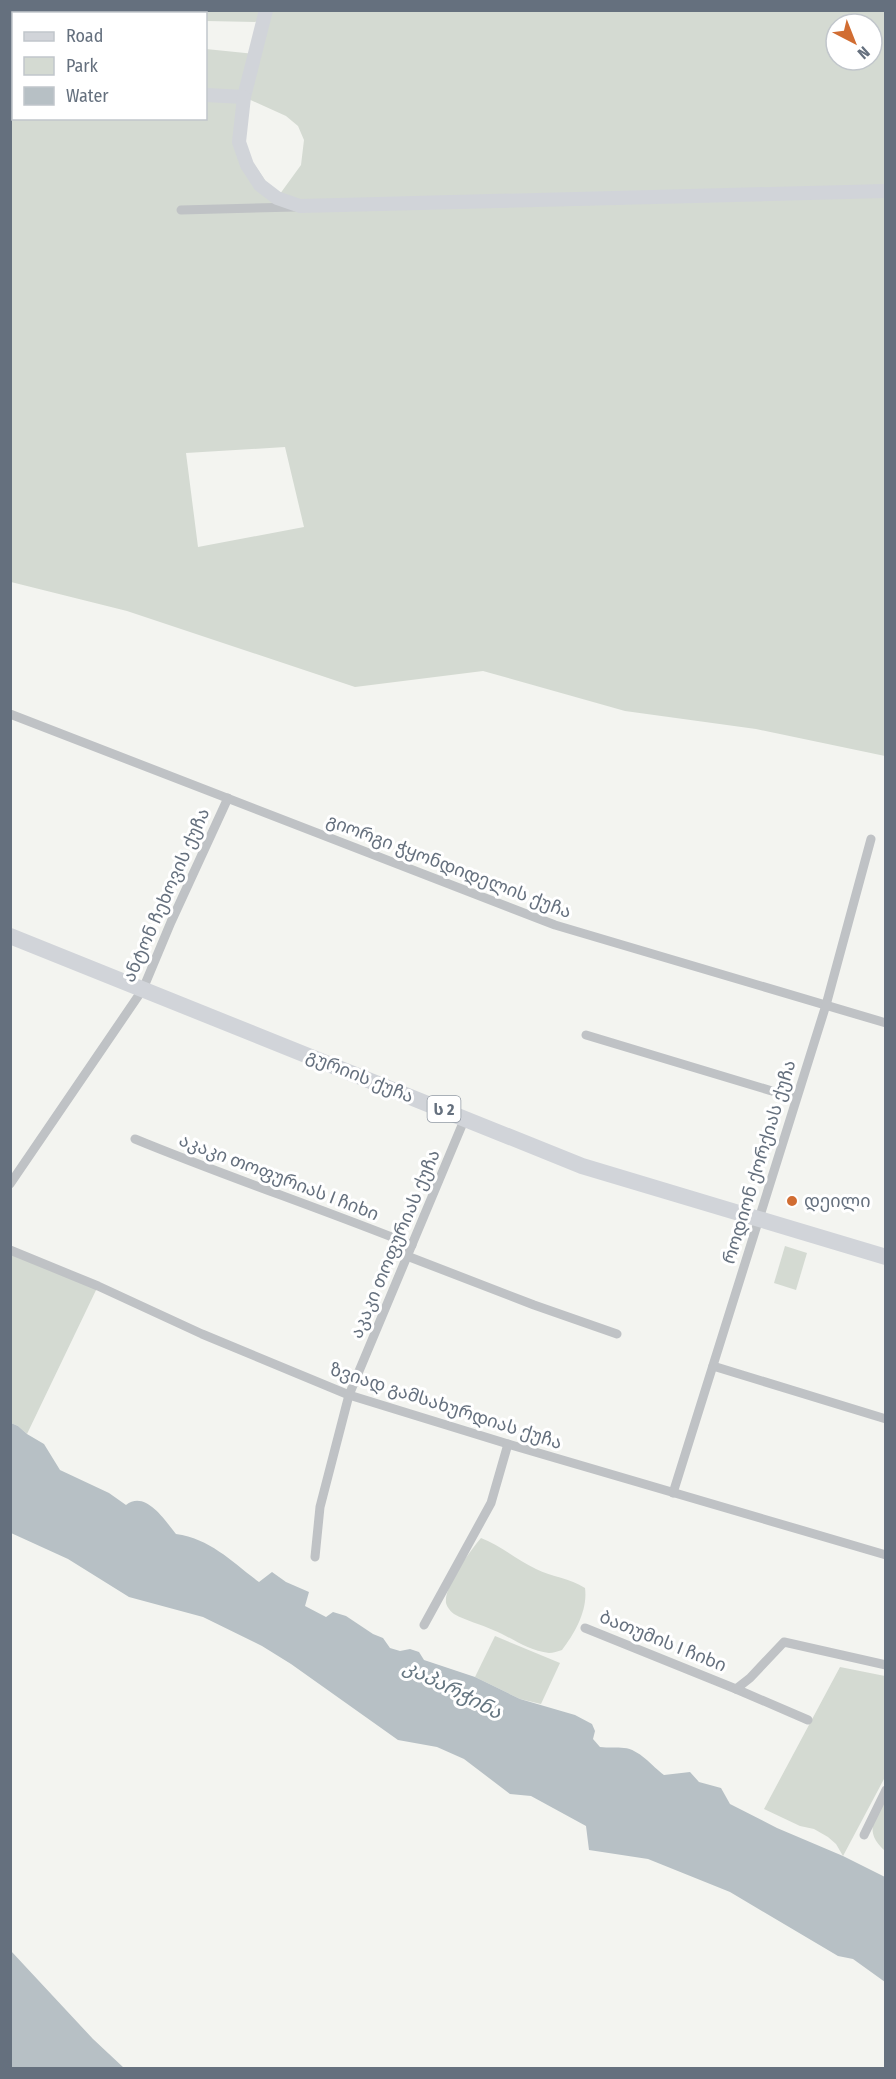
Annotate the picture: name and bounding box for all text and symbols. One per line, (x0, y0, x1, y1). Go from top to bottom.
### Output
legend (12, 12, 207, 120)
north arrow (824, 12, 884, 72)
text: Road (66, 25, 103, 47)
text: N (854, 43, 874, 63)
text: Park (66, 55, 99, 77)
text: Water (66, 85, 109, 107)
street label: ანტონ ჩეხოვის ქუჩა (118, 805, 214, 985)
street label: გიორგი ჭყონდიდელის ქუჩა (323, 809, 575, 923)
street label: გურიის ქუჩა (303, 1044, 417, 1108)
street label: როდიონ ქორქიას ქუჩა (717, 1057, 801, 1267)
road number: ს 2 (428, 1096, 460, 1122)
street label: აკაკი თოფურიას I ჩიხი (176, 1129, 382, 1225)
street label: აკაკი თოფურიას ქუჩა (345, 1146, 445, 1342)
place label: დეილი (804, 1190, 871, 1212)
marker: დეილი (785, 1194, 799, 1208)
street label: ზვიად გამსახურდიას ქუჩა (327, 1358, 565, 1454)
street label: ბათუმის I ჩიხი (596, 1606, 730, 1676)
water label: კაპარჭინა (400, 1654, 507, 1724)

